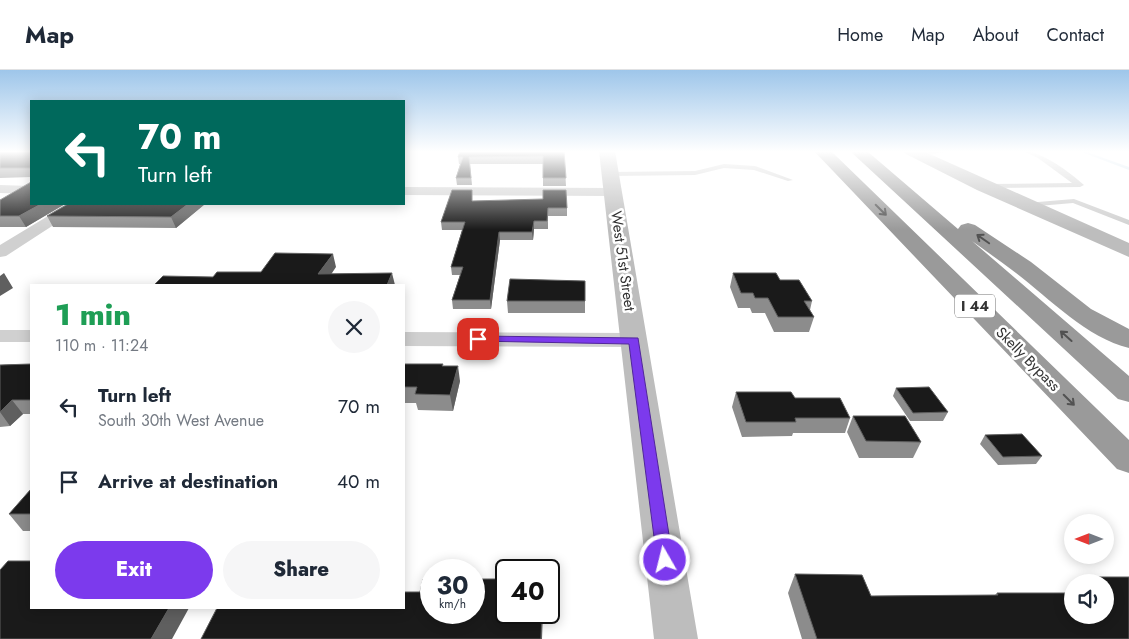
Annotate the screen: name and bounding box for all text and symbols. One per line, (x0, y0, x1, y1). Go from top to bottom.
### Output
text: Map (25, 17, 74, 52)
text: Home (837, 22, 883, 48)
text: Map (911, 22, 945, 48)
text: About (973, 22, 1018, 48)
text: Contact (1046, 22, 1104, 48)
text: 70 m (138, 112, 221, 162)
icon: left (55, 120, 120, 185)
text: Turn left (138, 158, 212, 190)
one-way arrow (875, 204, 887, 216)
street label: West 51st Street (605, 210, 641, 313)
one-way arrow (976, 234, 990, 244)
text: 1 min (55, 293, 131, 336)
road number: I 44 (955, 295, 995, 318)
button: close (328, 301, 380, 353)
pin (457, 318, 499, 360)
street label: Skelly Bypass (991, 322, 1065, 396)
icon: arrive (464, 325, 492, 353)
one-way arrow (1060, 330, 1073, 342)
text: 110 m · 11:24 (55, 334, 148, 357)
text: Turn left (98, 382, 171, 409)
icon: left (55, 393, 83, 421)
text: 70 m (338, 393, 380, 420)
one-way arrow (1063, 394, 1075, 406)
text: South 30th West Avenue (98, 409, 264, 432)
icon: arrive (55, 468, 83, 496)
text: Arrive at destination (98, 468, 278, 495)
text: 40 m (337, 468, 380, 495)
north arrow (1064, 514, 1114, 564)
map controls (1064, 514, 1114, 624)
position arrow (638, 533, 690, 585)
button: Exit (55, 541, 213, 599)
button: Share (223, 541, 380, 599)
speed limit sign: 40 (495, 559, 560, 624)
text: 30 (436, 567, 469, 603)
button: sound (1064, 574, 1114, 624)
text: km/h (439, 595, 466, 613)

